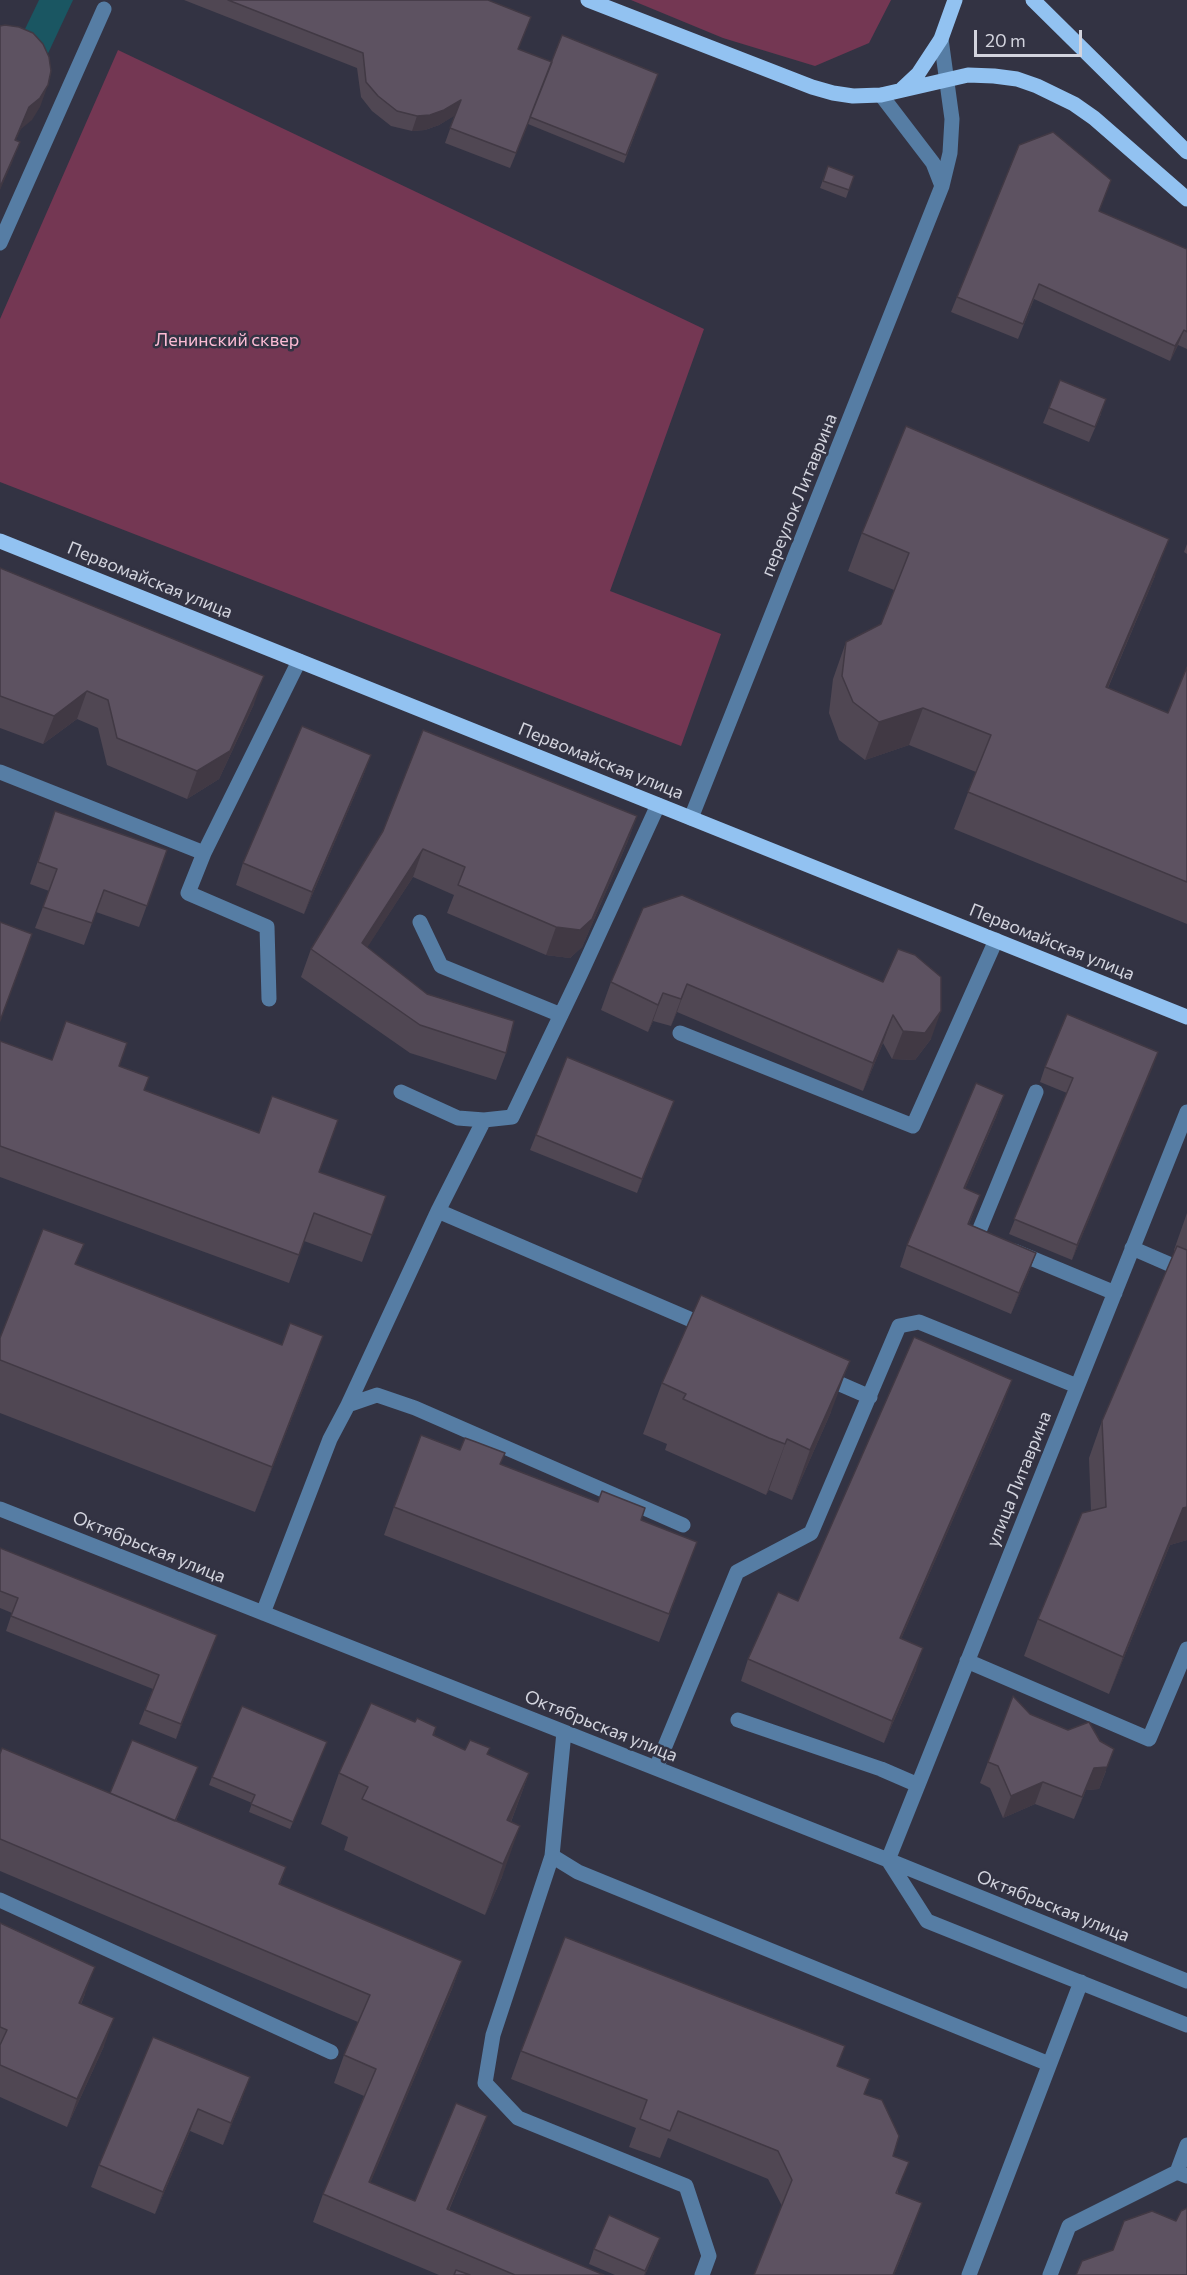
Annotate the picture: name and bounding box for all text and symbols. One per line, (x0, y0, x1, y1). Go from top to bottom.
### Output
scale bar (977, 18, 1085, 56)
text: 20 m (985, 29, 1026, 51)
park label: Ленинский сквер (155, 329, 299, 351)
street label: переулок Литаврина (756, 410, 842, 580)
street label: Первомайская улица (64, 537, 236, 623)
street label: Первомайская улица (515, 718, 687, 804)
street label: Первомайская улица (966, 899, 1138, 985)
street label: улица Литаврина (982, 1408, 1056, 1550)
street label: Октябрьская улица (69, 1506, 229, 1588)
street label: Октябрьская улица (521, 1685, 681, 1767)
street label: Октябрьская улица (973, 1865, 1133, 1947)

